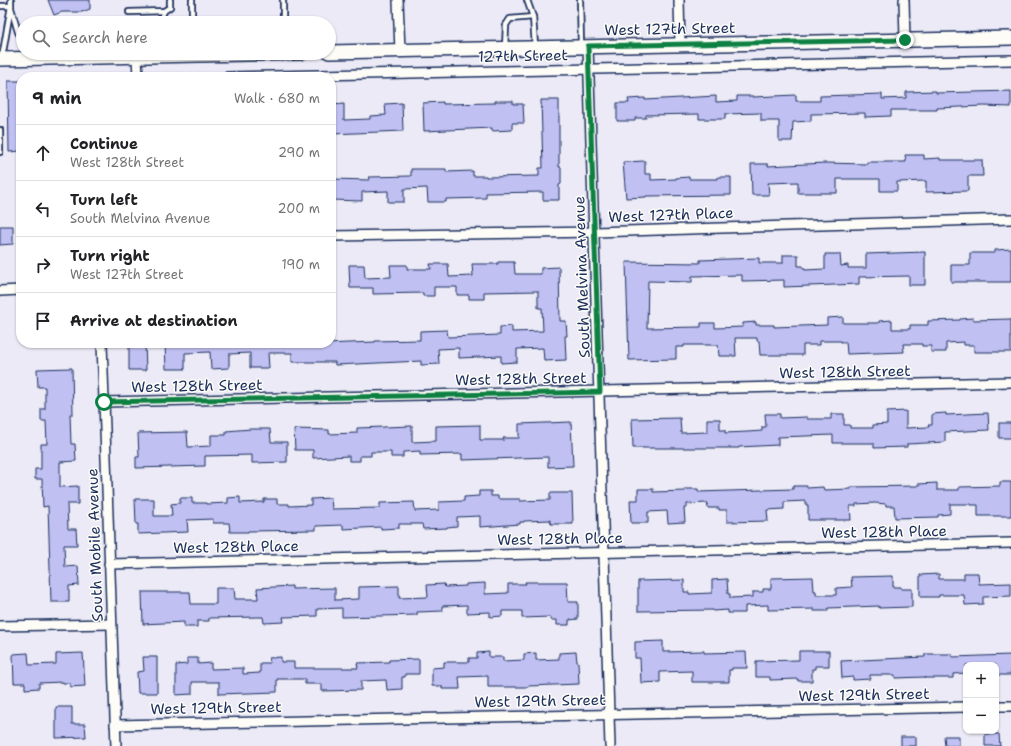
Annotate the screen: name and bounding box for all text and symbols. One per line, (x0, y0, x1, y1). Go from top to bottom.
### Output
search box (16, 16, 336, 60)
street label: West 127th Street (604, 18, 736, 40)
icon: search (30, 27, 52, 49)
text: Search here (62, 28, 148, 48)
route end (896, 31, 914, 49)
street label: 127th Street (478, 45, 568, 67)
text: 9 min (32, 87, 82, 109)
text: Walk · 680 m (234, 90, 320, 107)
text: Continue (70, 134, 138, 154)
icon: ahead (32, 142, 54, 164)
text: 290 m (278, 144, 320, 161)
text: West 128th Street (70, 154, 184, 171)
text: Turn left (70, 190, 138, 210)
street label: South Melvina Avenue (569, 196, 595, 358)
icon: left (32, 198, 54, 220)
text: 200 m (278, 200, 320, 217)
street label: West 127th Place (608, 203, 734, 227)
text: South Melvina Avenue (70, 210, 210, 227)
text: Turn right (70, 246, 150, 266)
icon: right (32, 254, 54, 276)
text: 190 m (281, 256, 320, 273)
text: West 127th Street (70, 266, 184, 283)
icon: arrive (32, 310, 54, 332)
text: Arrive at destination (70, 311, 238, 331)
street label: West 128th Street (779, 361, 911, 383)
street label: West 128th Street (455, 368, 587, 390)
street label: West 128th Street (131, 375, 263, 397)
route start (95, 393, 113, 411)
street label: South Mobile Avenue (82, 468, 108, 622)
street label: West 128th Place (821, 521, 947, 543)
street label: West 128th Place (497, 528, 623, 550)
street label: West 128th Place (173, 536, 299, 558)
map controls (963, 662, 999, 734)
button: + (963, 662, 999, 698)
street label: West 129th Street (798, 684, 930, 706)
street label: West 129th Street (474, 690, 606, 712)
street label: West 129th Street (150, 697, 282, 719)
button: − (963, 698, 999, 734)

